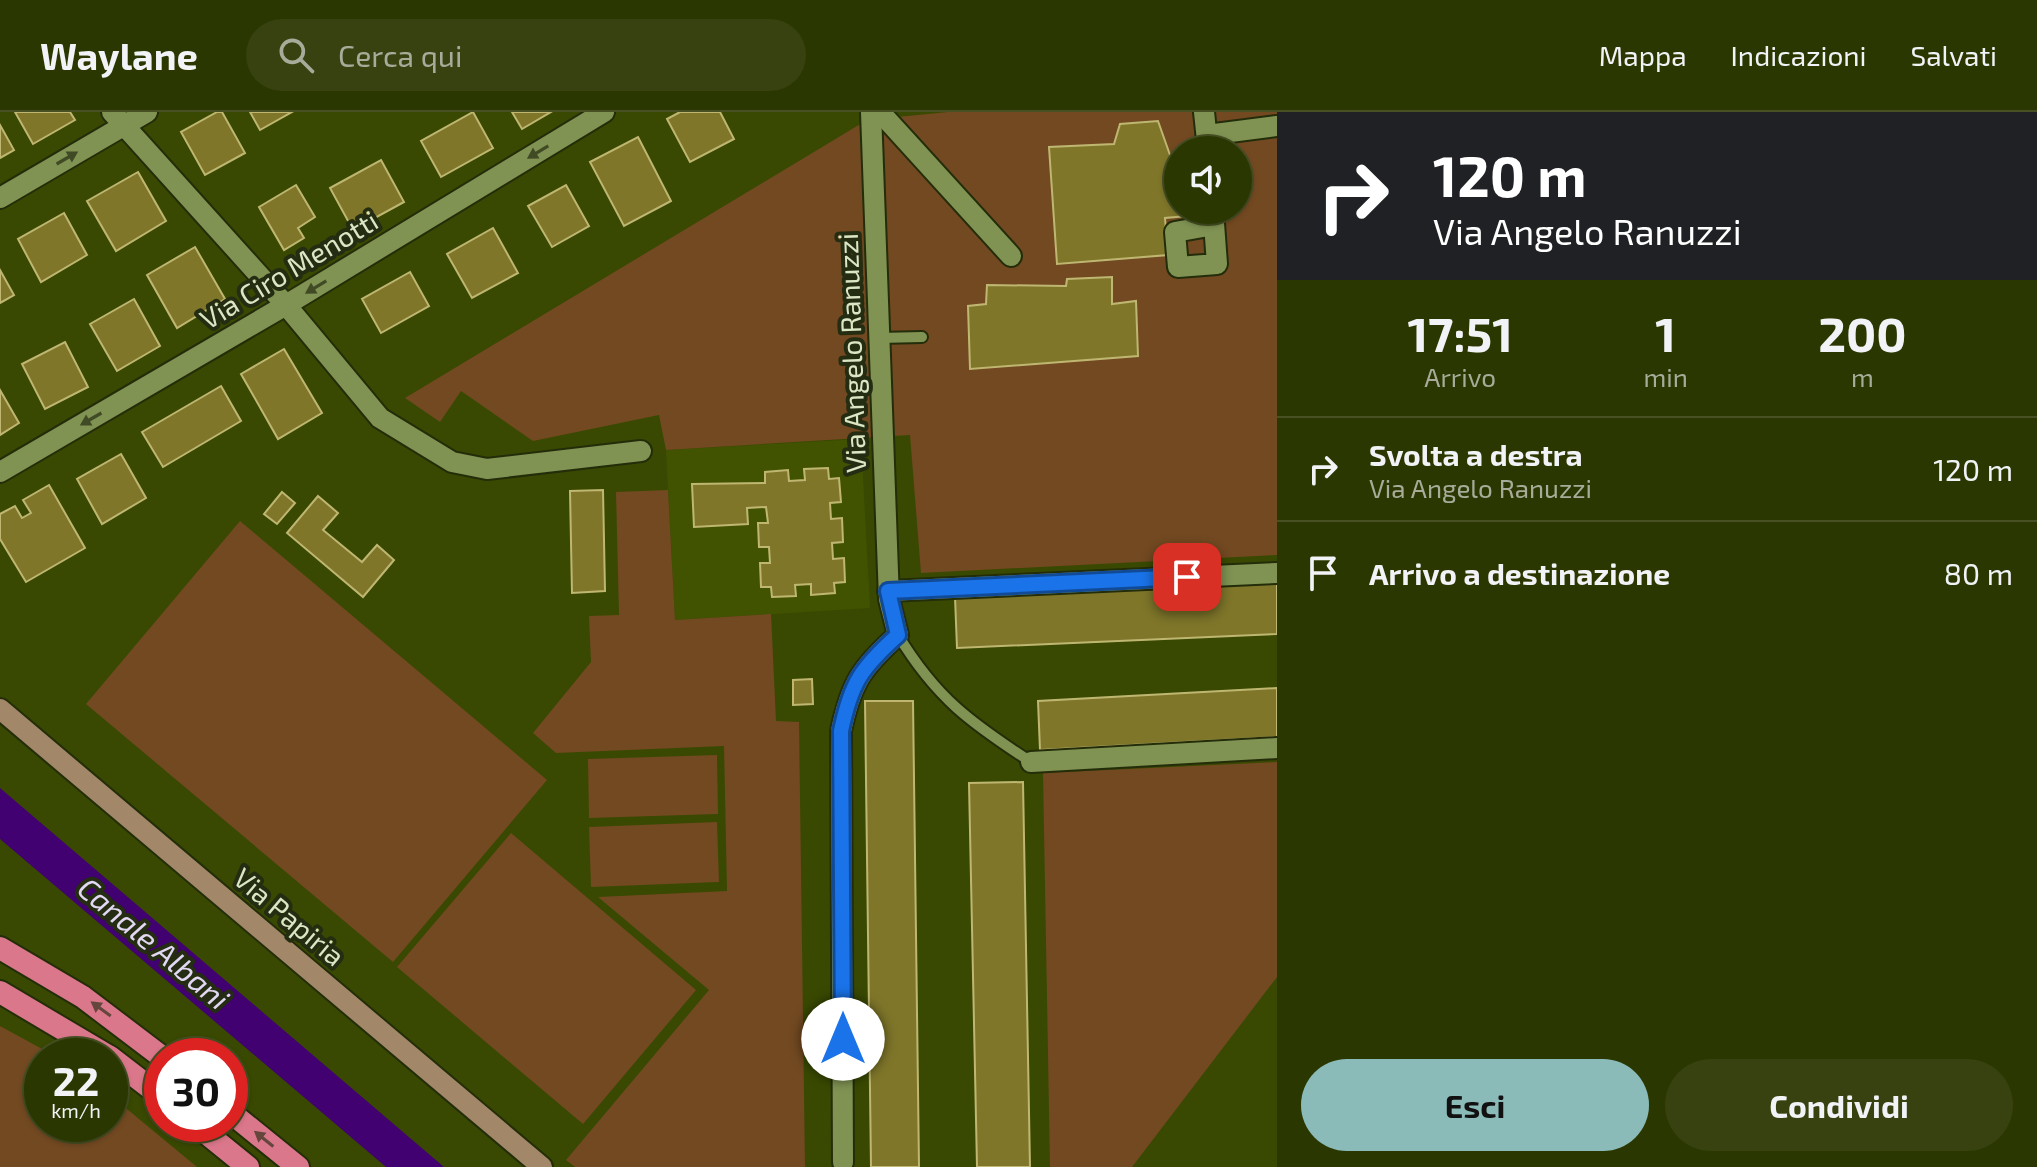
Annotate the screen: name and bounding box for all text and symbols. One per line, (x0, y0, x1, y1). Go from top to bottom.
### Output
search box (246, 19, 806, 91)
text: Waylane (40, 32, 198, 78)
icon: search (274, 33, 318, 77)
text: Cerca qui (338, 37, 462, 73)
text: Mappa (1599, 38, 1687, 72)
text: Indicazioni (1731, 38, 1867, 72)
text: Salvati (1911, 38, 1997, 72)
map controls (1164, 136, 1252, 224)
button: sound (1164, 136, 1252, 224)
text: 120 m (1433, 141, 1587, 208)
icon: right (1301, 144, 1405, 248)
one-way arrow (527, 145, 549, 159)
one-way arrow (56, 152, 78, 166)
street label: Via Ciro Menotti (193, 203, 384, 336)
text: Via Angelo Ranuzzi (1433, 209, 1742, 252)
street label: Via Angelo Ranuzzi (830, 232, 872, 474)
one-way arrow (305, 280, 326, 295)
text: 17:51 (1407, 304, 1513, 362)
text: 1 (1655, 304, 1676, 362)
text: 200 (1818, 304, 1907, 362)
text: Arrivo (1424, 361, 1496, 392)
text: min (1643, 361, 1688, 392)
text: m (1851, 361, 1874, 392)
one-way arrow (80, 412, 102, 426)
text: Svolta a destra (1369, 436, 1583, 472)
icon: right (1301, 447, 1345, 491)
text: 120 m (1933, 451, 2013, 487)
text: Via Angelo Ranuzzi (1369, 472, 1592, 503)
pin (1153, 543, 1221, 611)
icon: arrive (1301, 551, 1345, 595)
icon: arrive (1165, 555, 1209, 599)
text: Arrivo a destinazione (1369, 555, 1670, 591)
text: 80 m (1944, 555, 2013, 591)
street label: Via Papiria (227, 860, 352, 972)
water label: Canale Albani (71, 869, 237, 1016)
position arrow (801, 997, 885, 1081)
one-way arrow (90, 1002, 111, 1018)
speed limit sign: 30 (144, 1038, 248, 1142)
text: 22 (53, 1056, 99, 1104)
button: Esci (1301, 1059, 1649, 1151)
button: Condividi (1665, 1059, 2013, 1151)
text: km/h (51, 1098, 101, 1122)
one-way arrow (254, 1131, 274, 1148)

